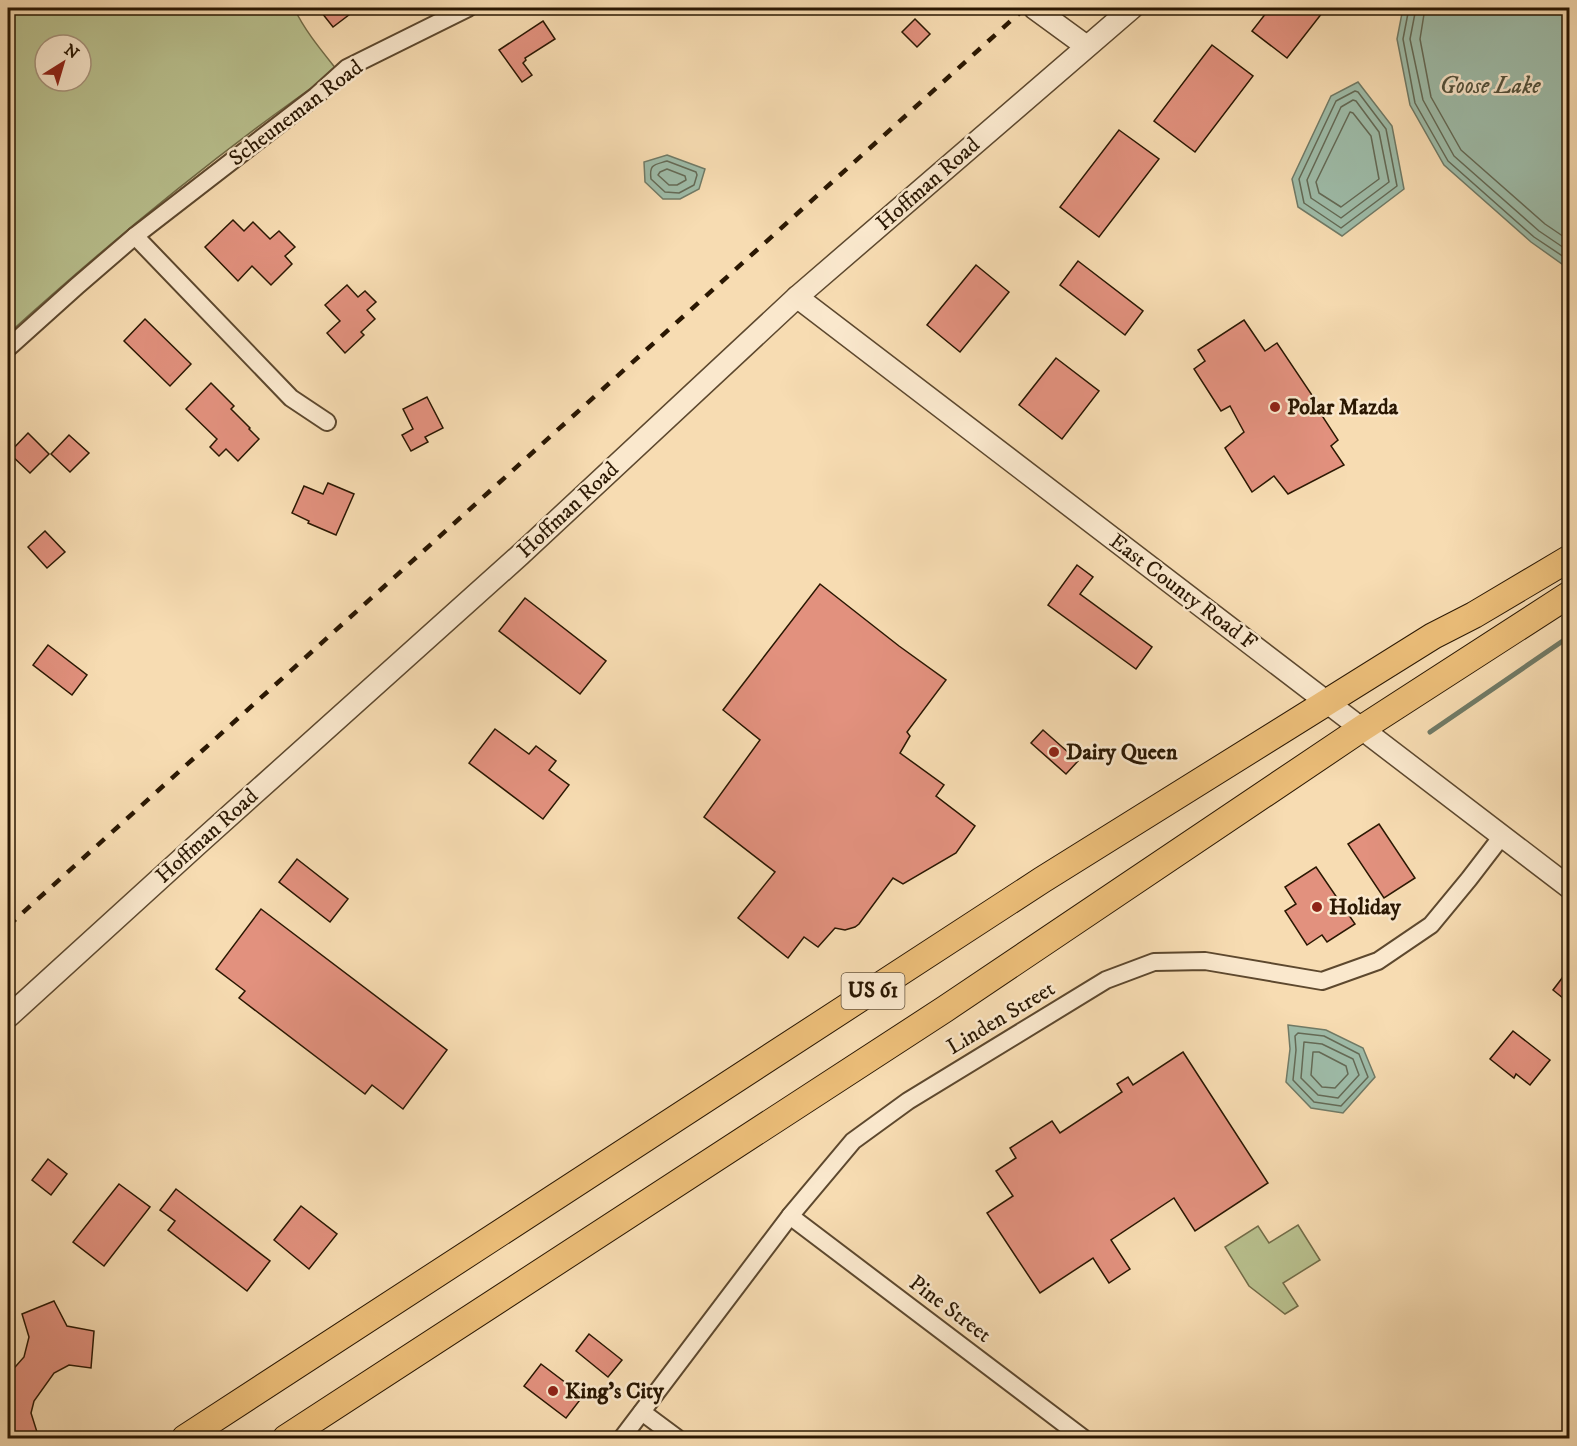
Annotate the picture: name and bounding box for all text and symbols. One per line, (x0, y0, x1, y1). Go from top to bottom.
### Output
north arrow (33, 33, 93, 93)
text: N (60, 40, 83, 64)
street label: Scheuneman Road (224, 54, 368, 172)
water label: Goose Lake (1440, 71, 1541, 101)
street label: Hoffman Road (871, 132, 985, 236)
place label: Polar Mazda (1287, 394, 1399, 421)
marker: Polar Mazda (1268, 400, 1282, 414)
street label: Hoffman Road (512, 456, 624, 564)
street label: East County Road F (1104, 528, 1262, 656)
place label: Dairy Queen (1066, 739, 1178, 766)
marker: Dairy Queen (1047, 745, 1061, 759)
street label: Hoffman Road (150, 783, 264, 889)
place label: Holiday (1329, 894, 1401, 921)
marker: Holiday (1310, 900, 1324, 914)
road number: US 61 (842, 973, 904, 1009)
street label: Linden Street (942, 975, 1060, 1061)
street label: Pine Street (904, 1269, 996, 1349)
place label: King's City (565, 1378, 664, 1405)
marker: King's City (546, 1384, 560, 1398)

